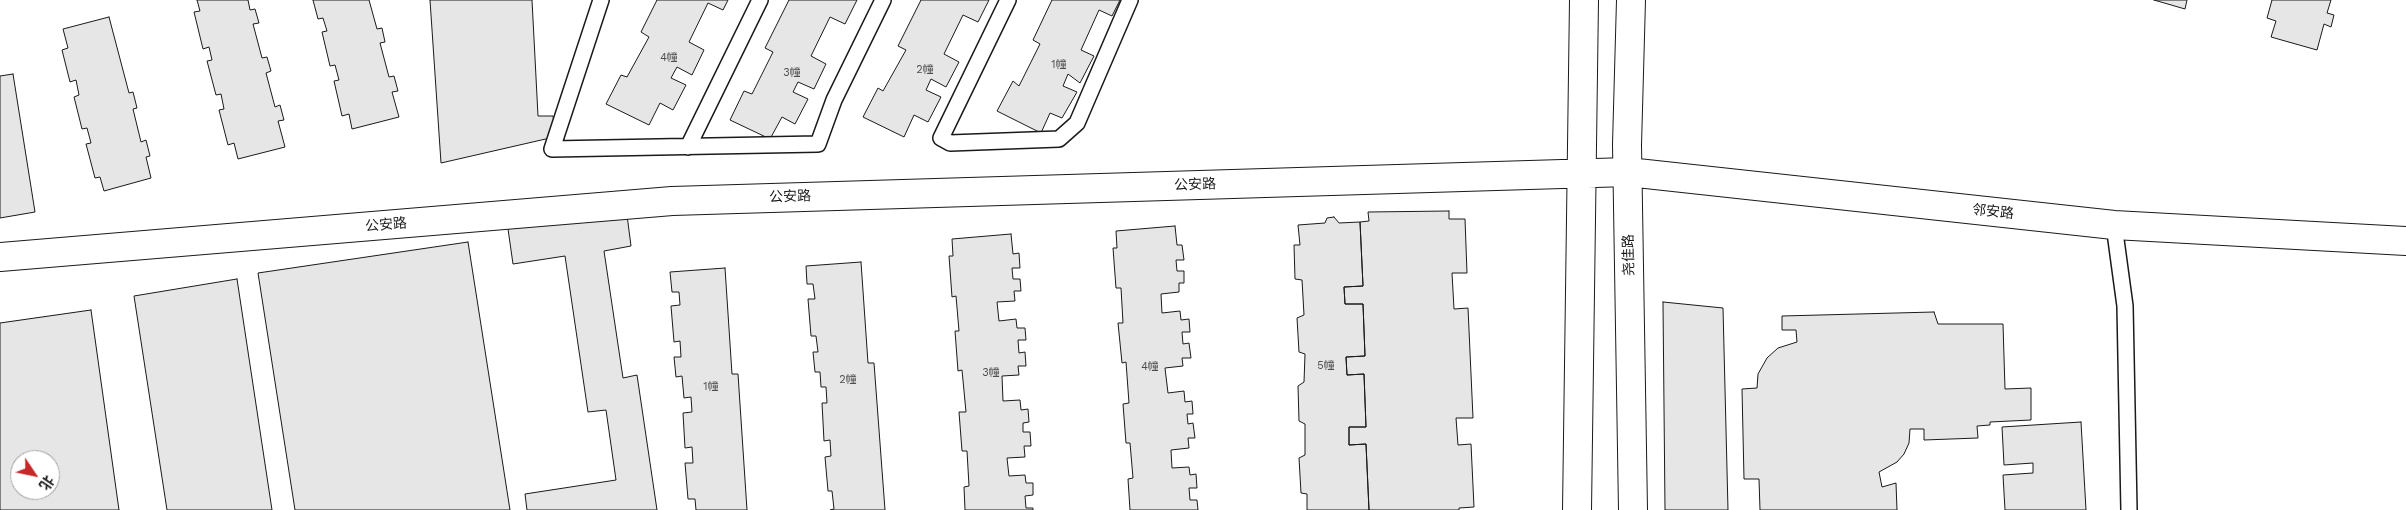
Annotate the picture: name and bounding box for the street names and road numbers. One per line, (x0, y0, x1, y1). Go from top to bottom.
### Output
street label: 公安路 (1174, 176, 1216, 194)
street label: 公安路 (769, 188, 811, 206)
street label: 邻安路 (1971, 201, 2015, 223)
street label: 公安路 (364, 215, 408, 235)
street label: 尧佳路 (1620, 234, 1638, 276)

